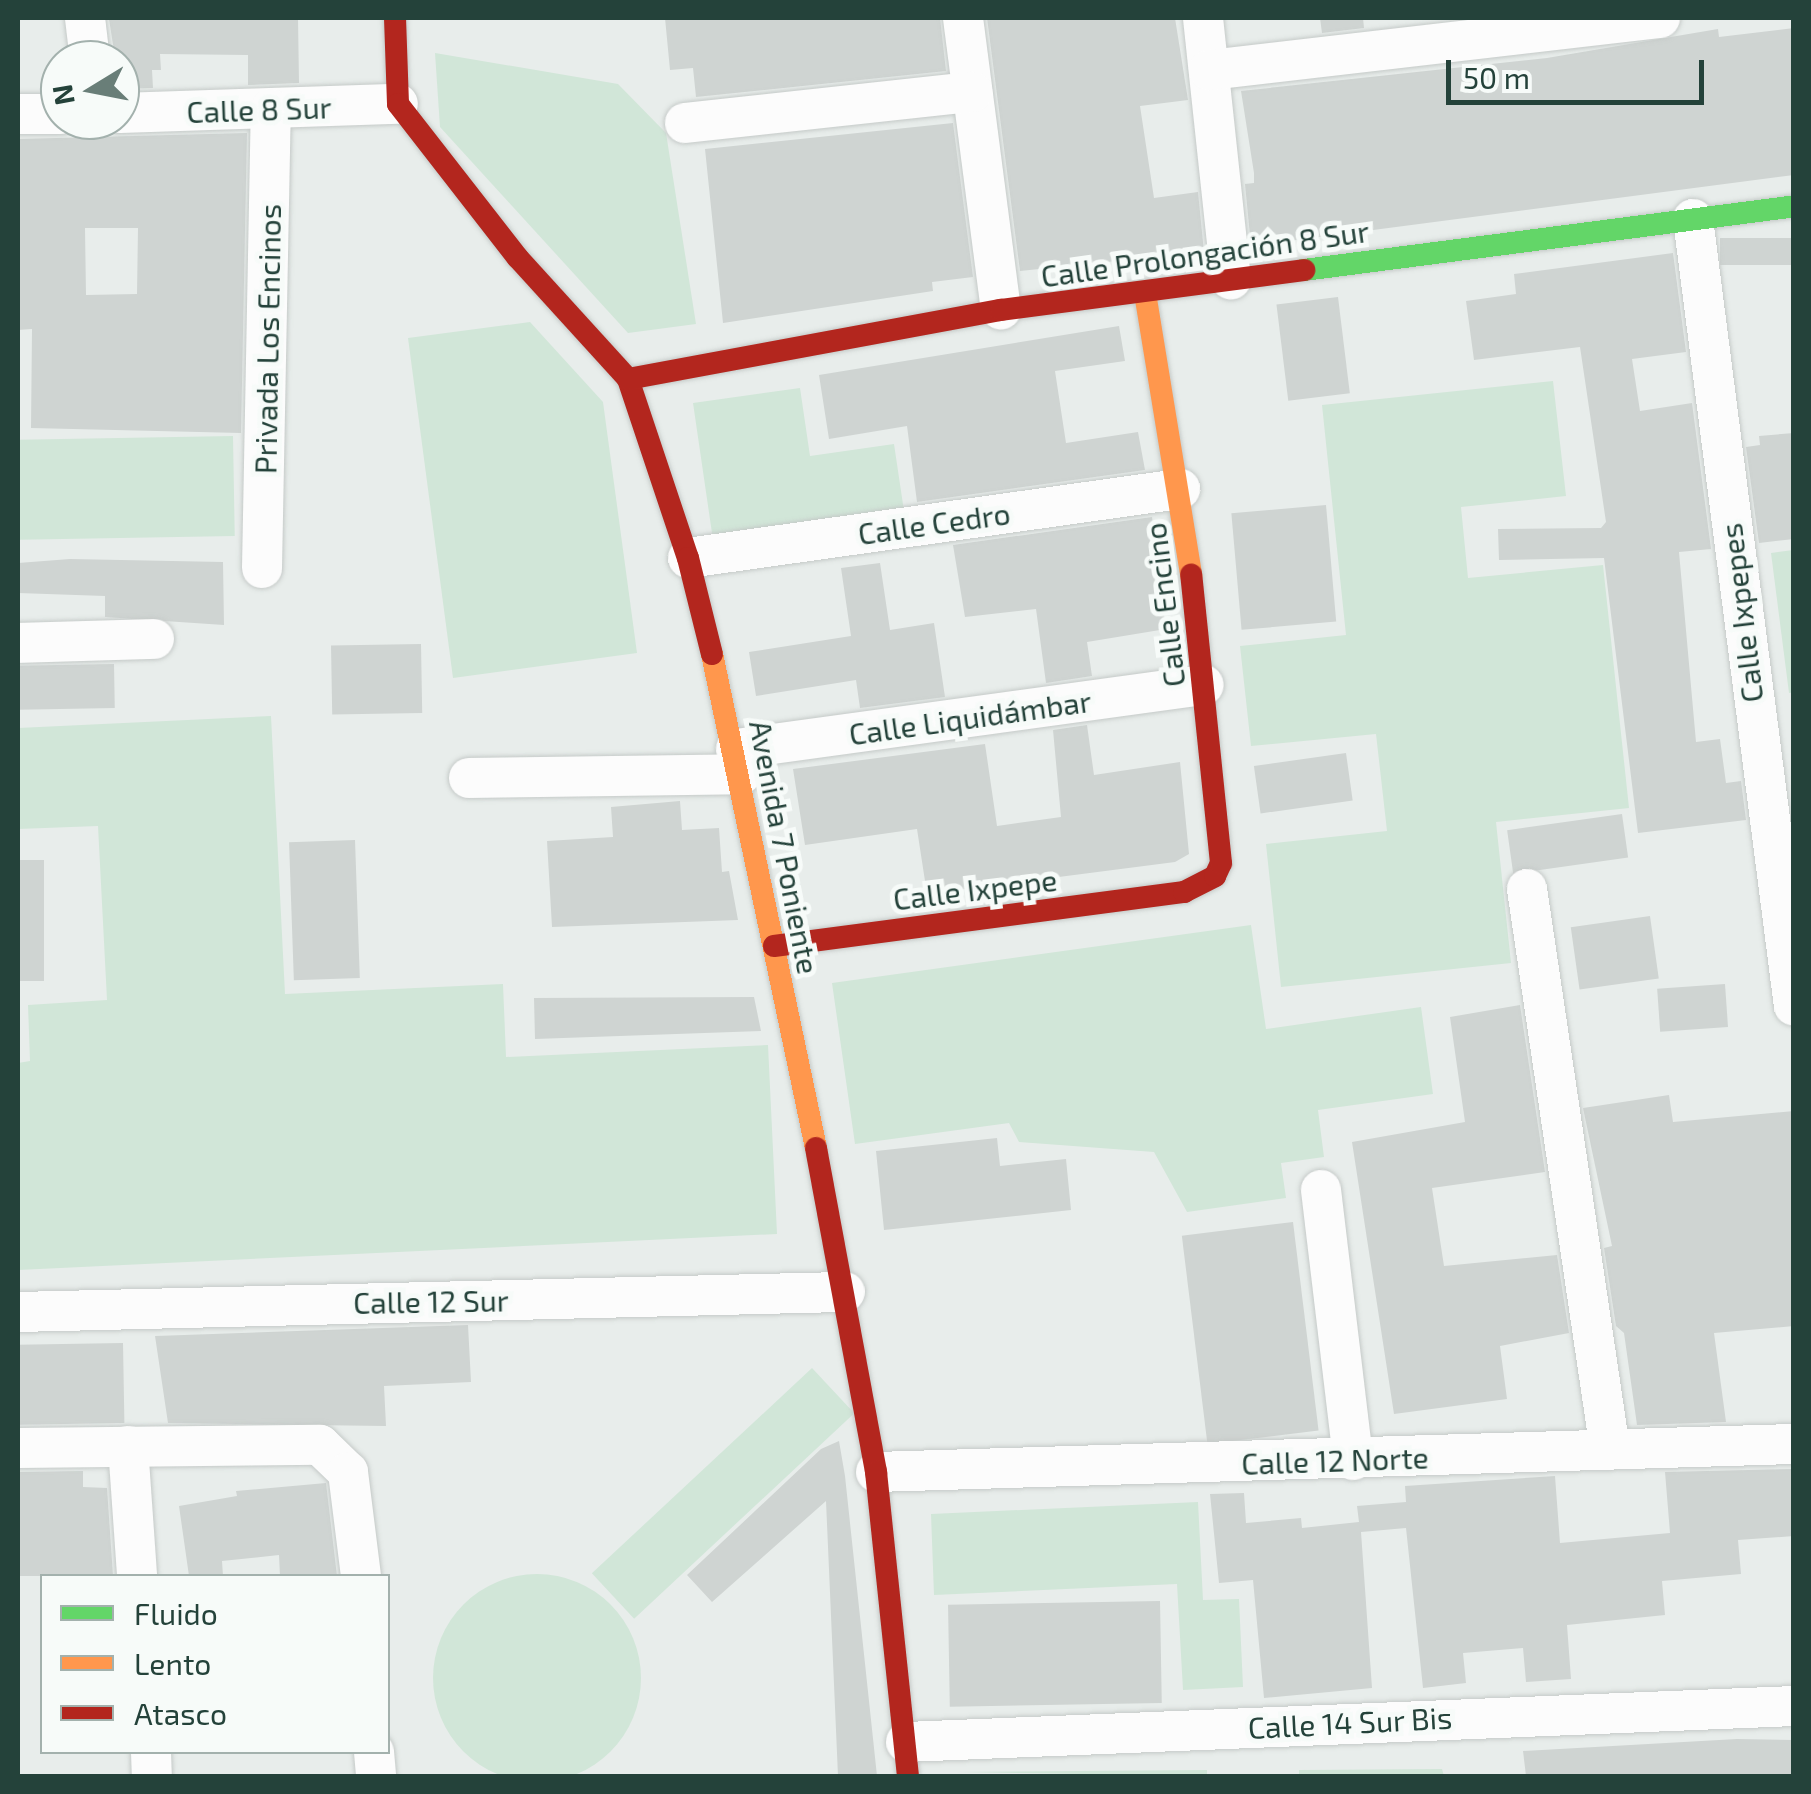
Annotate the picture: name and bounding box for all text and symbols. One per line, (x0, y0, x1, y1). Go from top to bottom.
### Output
north arrow (40, 40, 140, 140)
scale bar (1451, 40, 1708, 102)
text: 50 m (1463, 59, 1530, 95)
text: N (44, 82, 81, 108)
street label: Calle 8 Sur (186, 88, 332, 130)
street label: Privada Los Encinos (247, 204, 287, 474)
street label: Calle Prolongación 8 Sur (1039, 212, 1371, 294)
street label: Calle Cedro (856, 495, 1012, 551)
street label: Calle Encino (1136, 521, 1192, 689)
street label: Calle Ixpepes (1712, 521, 1770, 705)
street label: Calle Liquidámbar (847, 682, 1093, 752)
street label: Avenida 7 Poniente (743, 717, 827, 977)
street label: Calle Ixpepe (891, 861, 1059, 917)
street label: Calle 12 Sur (353, 1282, 509, 1320)
street label: Calle 12 Norte (1241, 1439, 1429, 1481)
legend (40, 1574, 390, 1754)
text: Fluido (134, 1595, 218, 1631)
text: Lento (134, 1645, 211, 1681)
text: Atasco (134, 1695, 227, 1731)
street label: Calle 14 Sur Bis (1247, 1699, 1453, 1745)

